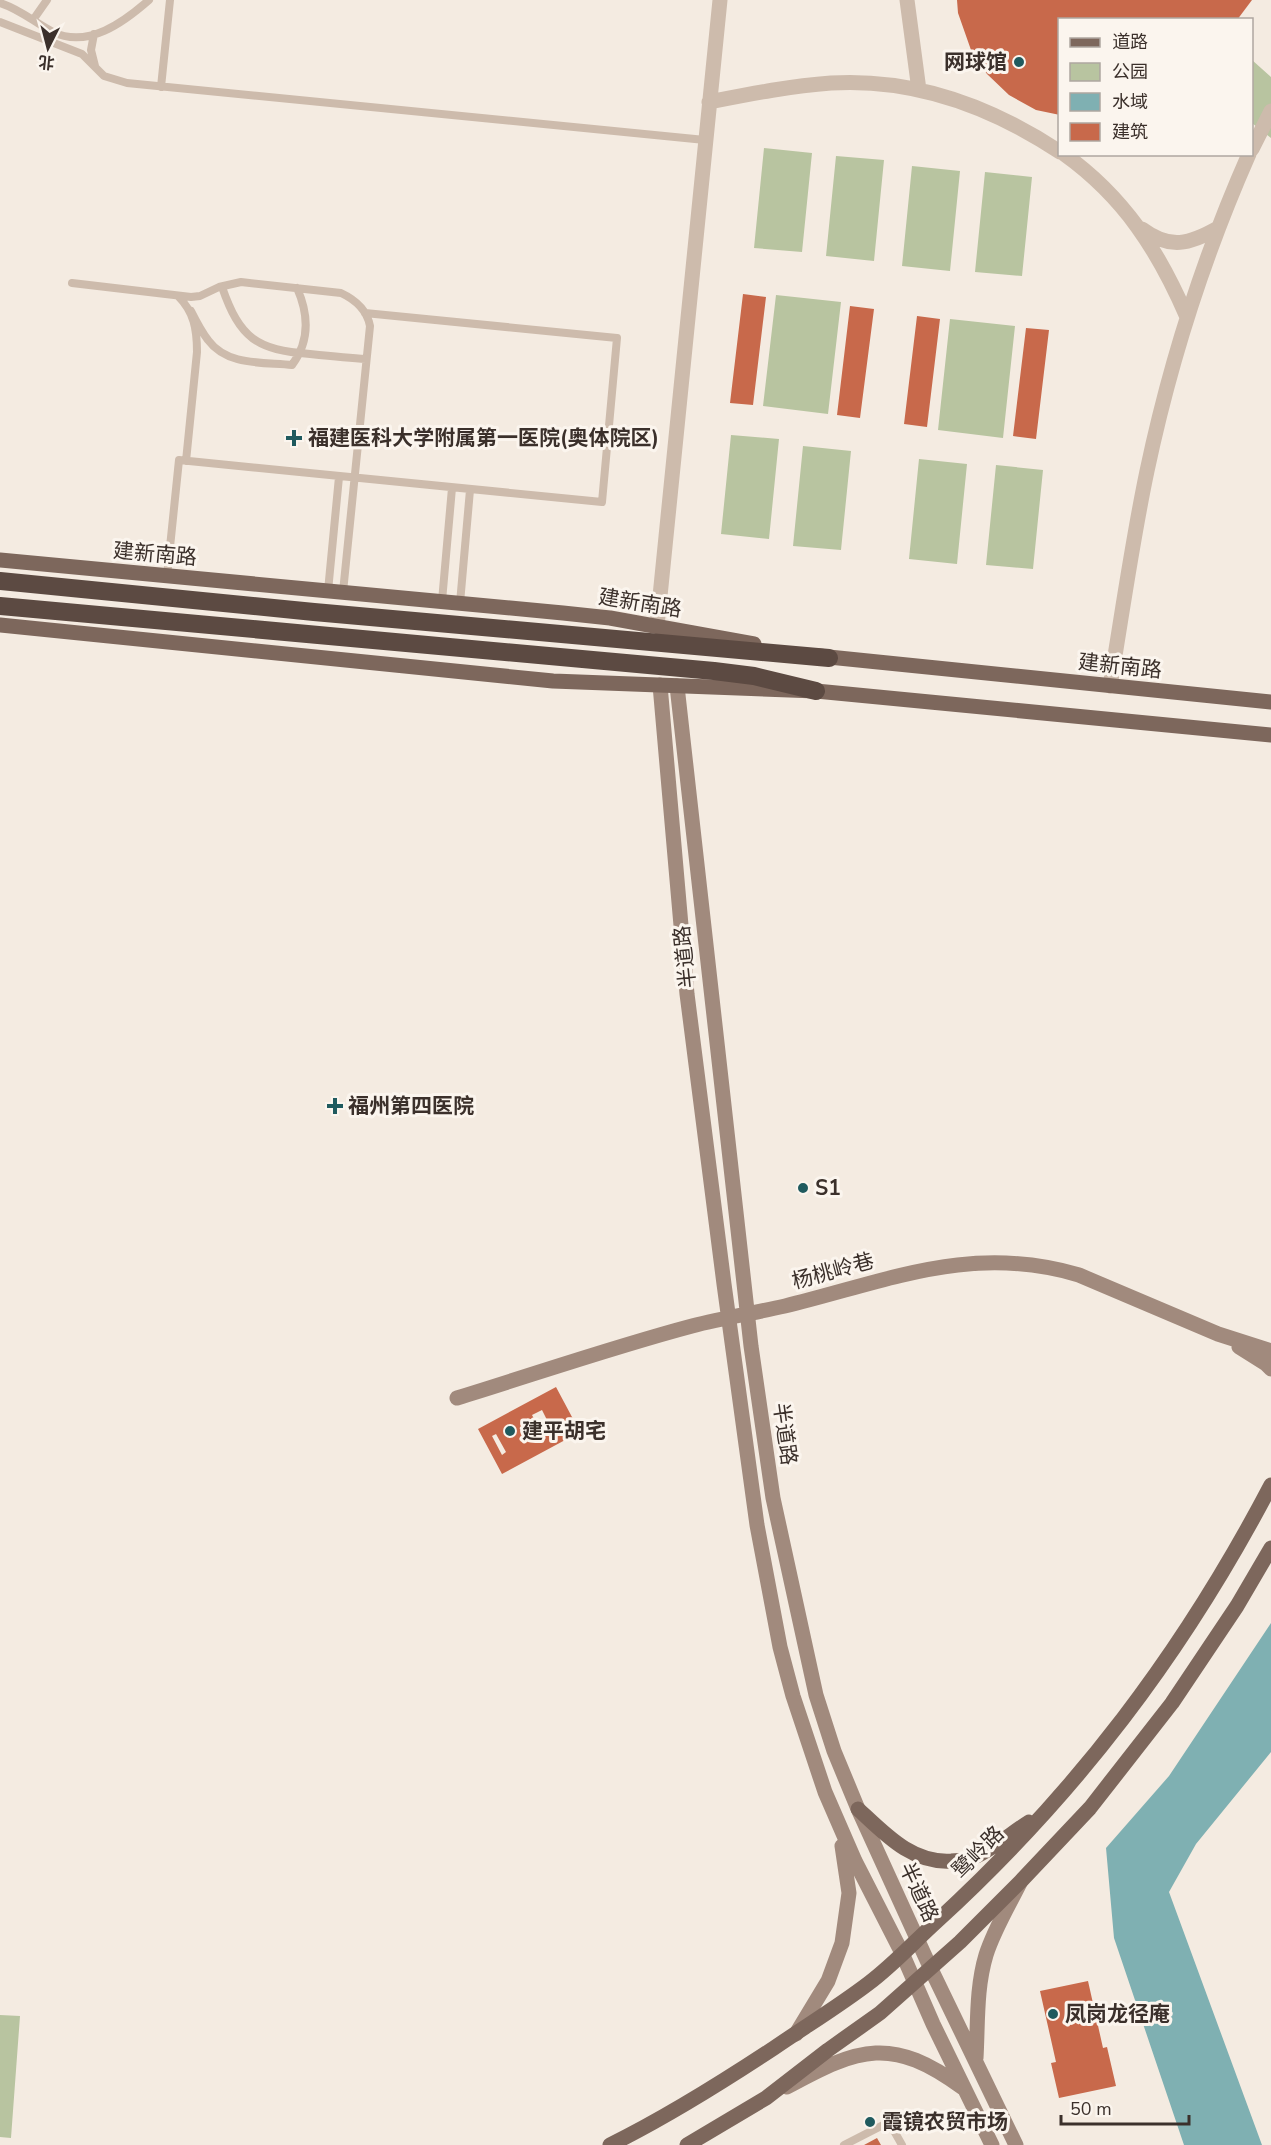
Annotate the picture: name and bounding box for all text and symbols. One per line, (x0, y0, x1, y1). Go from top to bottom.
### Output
north arrow (18, 18, 78, 78)
legend (1058, 18, 1253, 156)
text: 道路 (1112, 30, 1148, 54)
place label: 网球馆 (944, 48, 1007, 76)
text: 北 (37, 50, 56, 74)
marker: 网球馆 (1012, 55, 1026, 69)
text: 公园 (1112, 60, 1148, 84)
text: 水域 (1112, 90, 1148, 114)
text: 建筑 (1112, 120, 1148, 144)
place label: 福建医科大学附属第一医院(奥体院区) (308, 424, 659, 452)
marker: 福建医科大学附属第一医院(奥体院区) (285, 429, 303, 447)
street label: 建新南路 (112, 536, 198, 572)
street label: 建新南路 (596, 583, 684, 623)
street label: 建新南路 (1077, 648, 1163, 684)
street label: 半道路 (668, 924, 702, 990)
place label: 福州第四医院 (348, 1092, 474, 1120)
marker: 福州第四医院 (326, 1097, 344, 1115)
place label: S1 (815, 1174, 841, 1202)
marker: S1 (796, 1181, 810, 1195)
street label: 杨桃岭巷 (789, 1247, 877, 1295)
street label: 半道路 (767, 1401, 803, 1467)
place label: 建平胡宅 (522, 1417, 606, 1445)
marker: 建平胡宅 (503, 1424, 517, 1438)
street label: 鹭岭路 (946, 1820, 1010, 1884)
street label: 半道路 (893, 1858, 945, 1926)
place label: 凤岗龙径庵 (1065, 2000, 1170, 2028)
marker: 凤岗龙径庵 (1046, 2007, 1060, 2021)
scale bar (1061, 2088, 1188, 2126)
text: 50 m (1070, 2097, 1112, 2121)
place label: 霞镜农贸市场 (882, 2108, 1008, 2136)
marker: 霞镜农贸市场 (863, 2115, 877, 2129)

